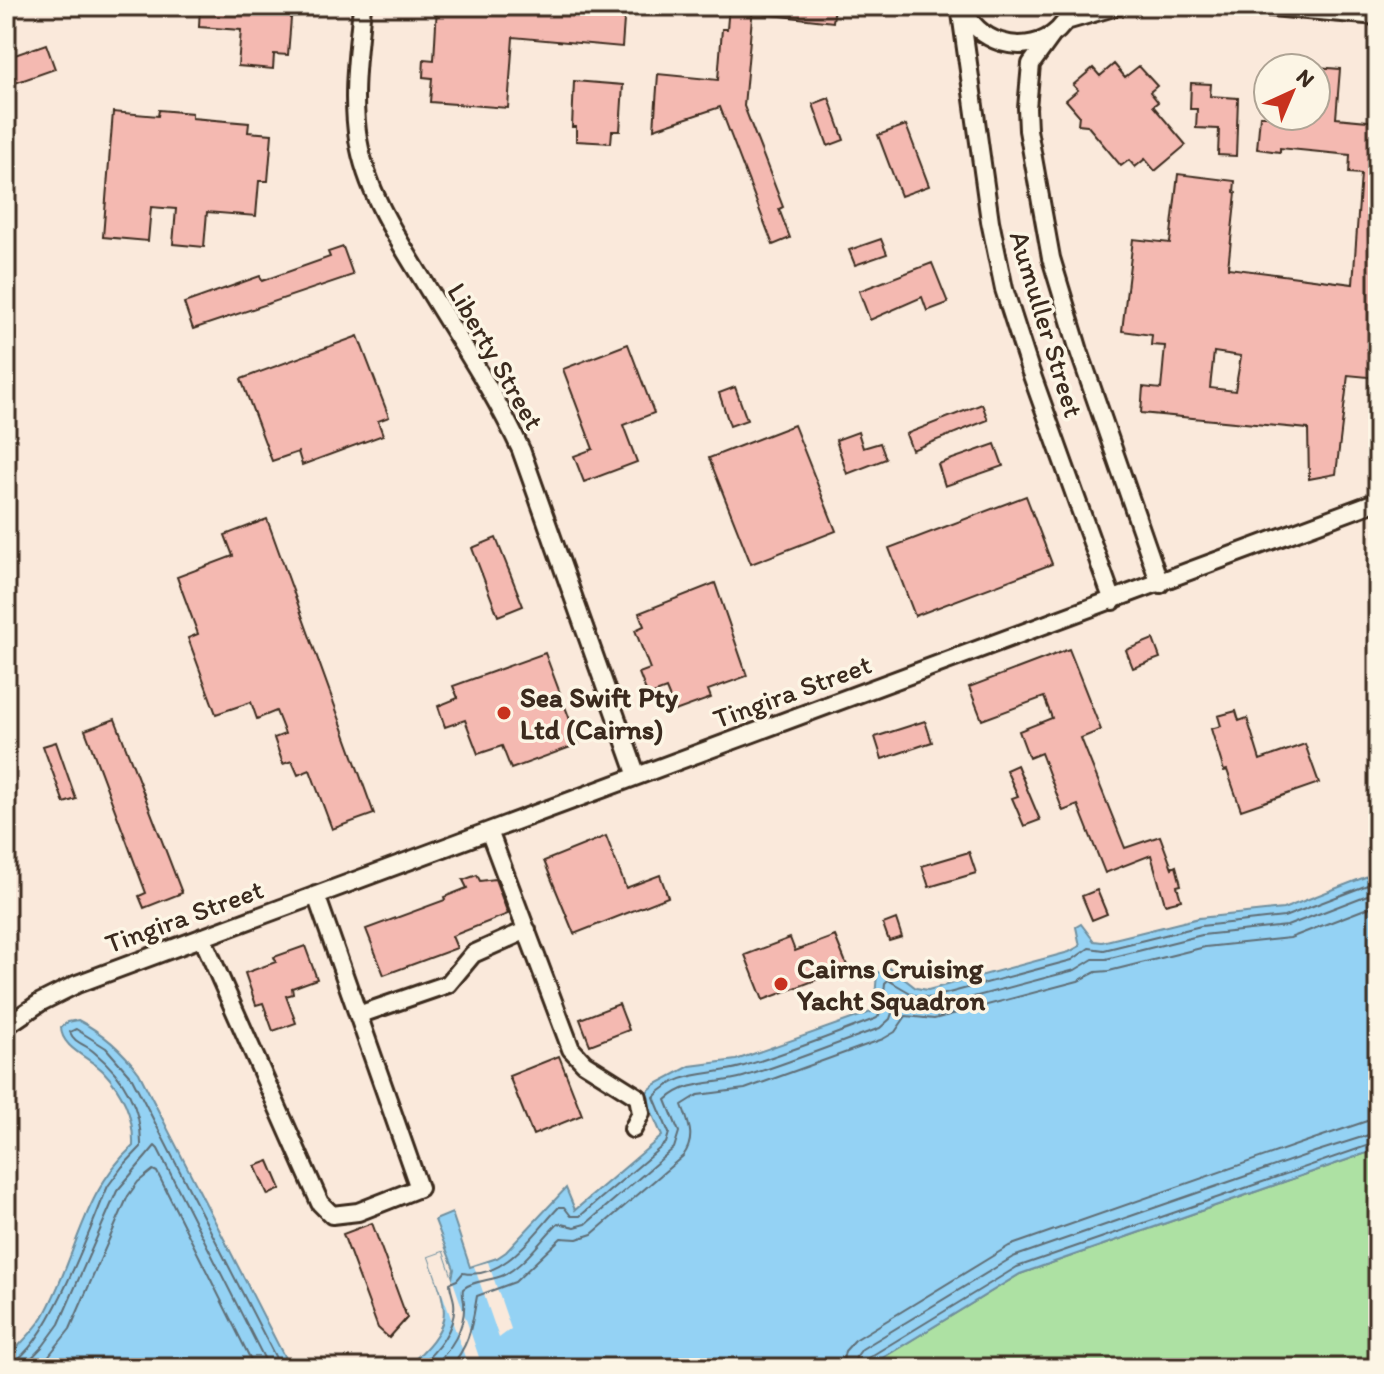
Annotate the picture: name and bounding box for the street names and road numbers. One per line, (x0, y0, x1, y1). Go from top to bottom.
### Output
street label: Aumuller Street (1002, 227, 1092, 421)
street label: Liberty Street (440, 276, 552, 436)
street label: Tingira Street (708, 647, 876, 735)
street label: Tingira Street (100, 872, 268, 960)

